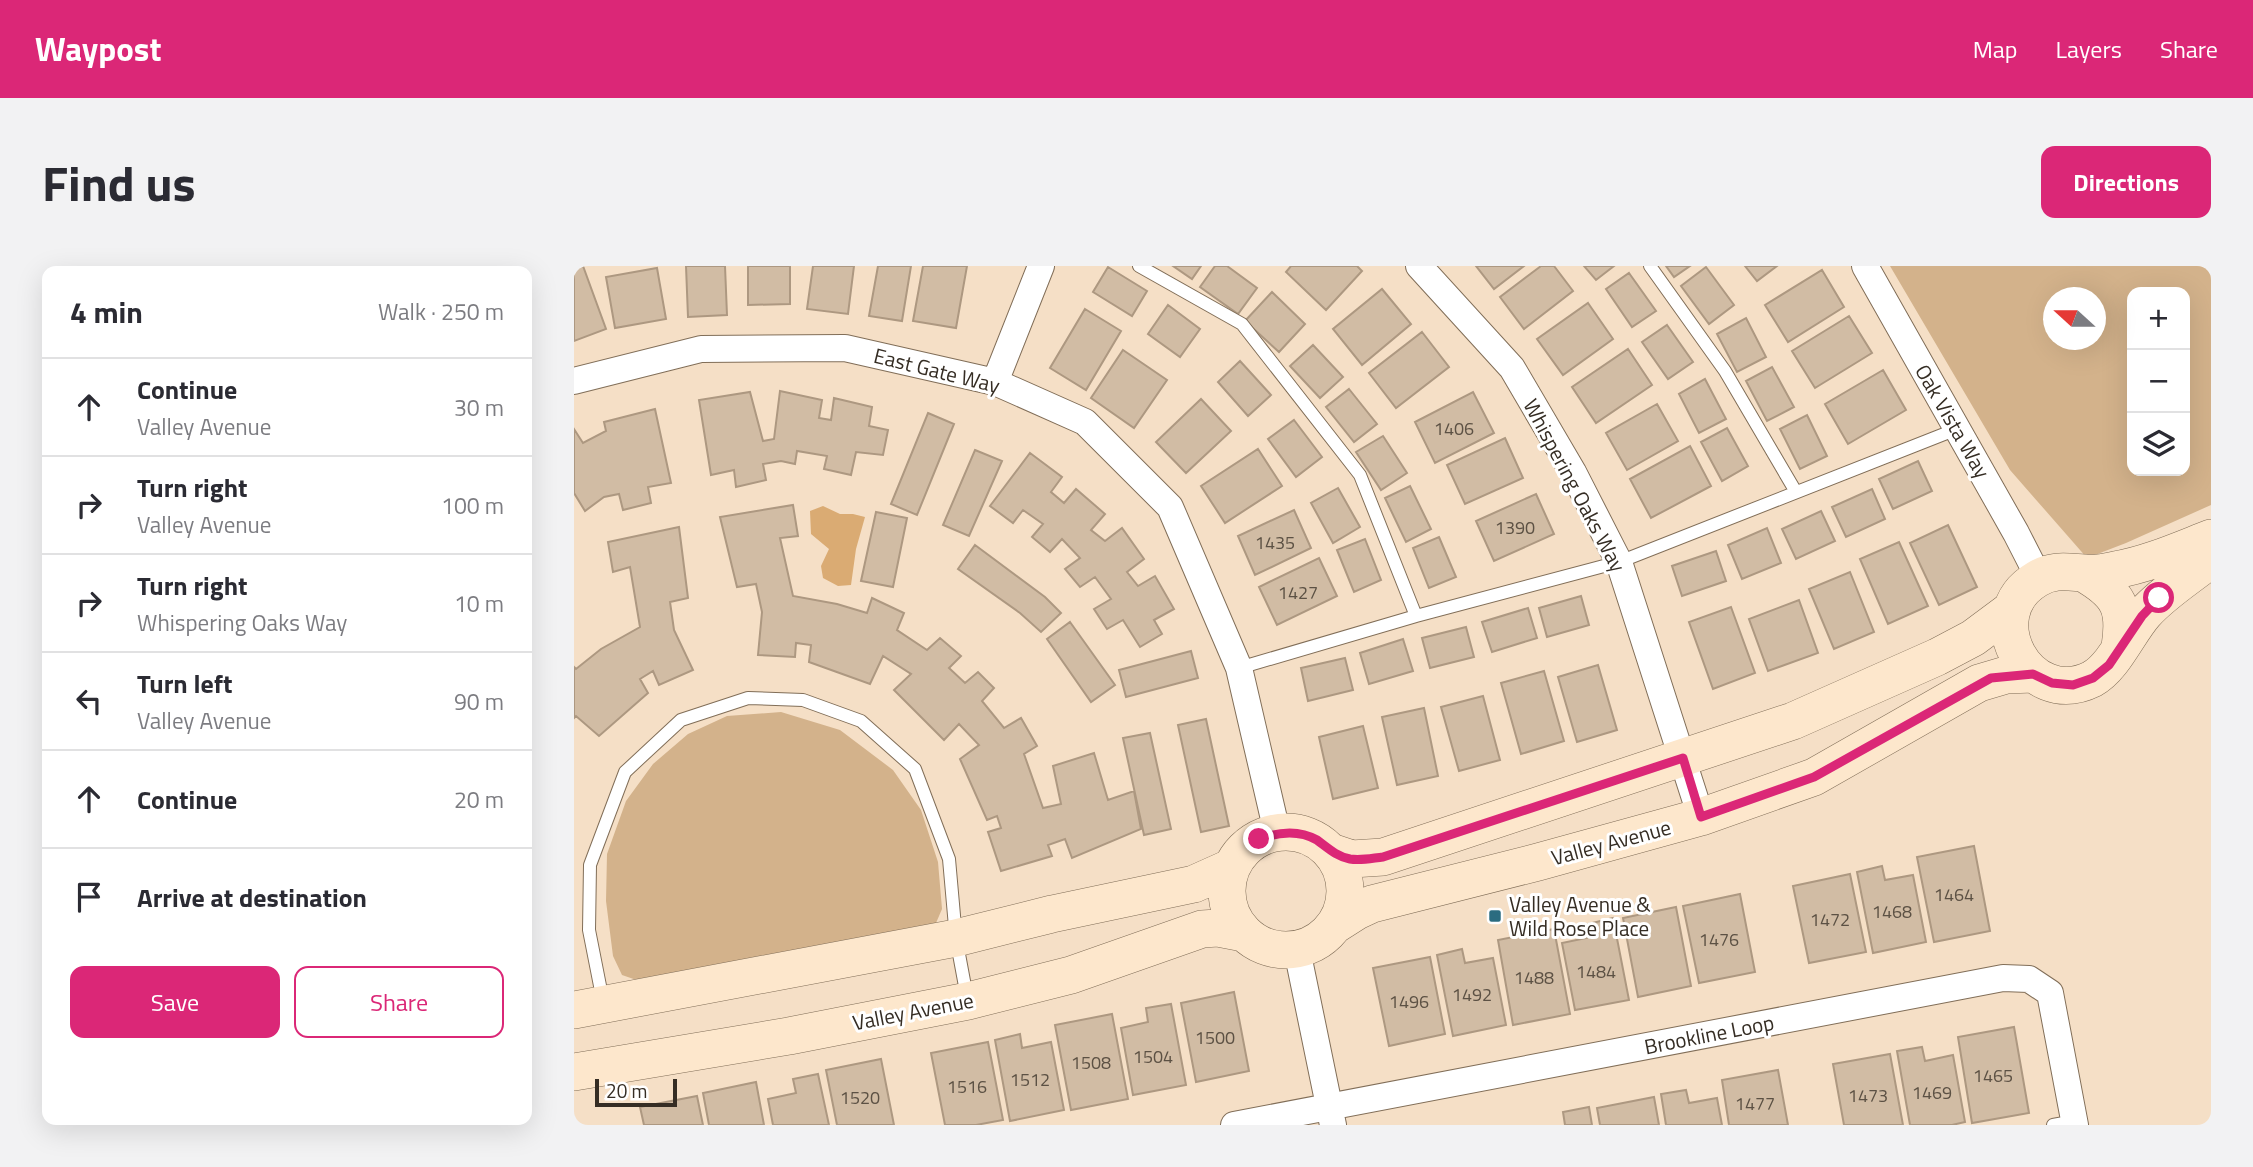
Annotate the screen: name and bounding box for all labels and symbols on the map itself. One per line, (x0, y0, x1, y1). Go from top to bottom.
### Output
north arrow (2043, 287, 2106, 350)
street label: East Gate Way (871, 339, 1003, 401)
street label: Oak Vista Way (1907, 358, 1999, 484)
street label: Whispering Oaks Way (1516, 393, 1634, 577)
house number: 1406 (1434, 415, 1474, 442)
house number: 1390 (1495, 514, 1535, 541)
house number: 1435 (1255, 529, 1295, 556)
house number: 1427 (1278, 579, 1318, 606)
route start (2143, 582, 2174, 613)
street label: Valley Avenue (1548, 811, 1674, 873)
route end (1243, 823, 1274, 854)
house number: 1464 (1934, 881, 1974, 908)
place label: Valley Avenue & Wild Rose Place (1509, 888, 1651, 944)
house number: 1468 (1872, 898, 1912, 925)
house number: 1472 (1810, 906, 1850, 933)
marker: Valley Avenue & Wild Rose Place (1487, 908, 1503, 924)
house number: 1476 (1699, 926, 1739, 953)
house number: 1484 (1576, 958, 1616, 985)
house number: 1488 (1514, 964, 1554, 991)
house number: 1492 (1452, 981, 1492, 1008)
street label: Valley Avenue (850, 984, 976, 1038)
house number: 1496 (1389, 988, 1429, 1015)
street label: Brookline Loop (1641, 1006, 1777, 1062)
house number: 1500 (1195, 1024, 1235, 1051)
house number: 1504 (1133, 1043, 1173, 1070)
house number: 1508 (1071, 1049, 1111, 1076)
house number: 1465 (1973, 1062, 2013, 1089)
house number: 1512 (1010, 1066, 1050, 1093)
house number: 1516 (947, 1073, 987, 1100)
scale bar (595, 1076, 677, 1108)
house number: 1469 (1912, 1079, 1952, 1106)
house number: 1473 (1848, 1082, 1888, 1109)
house number: 1520 (840, 1084, 880, 1111)
house number: 1477 (1735, 1090, 1775, 1117)

